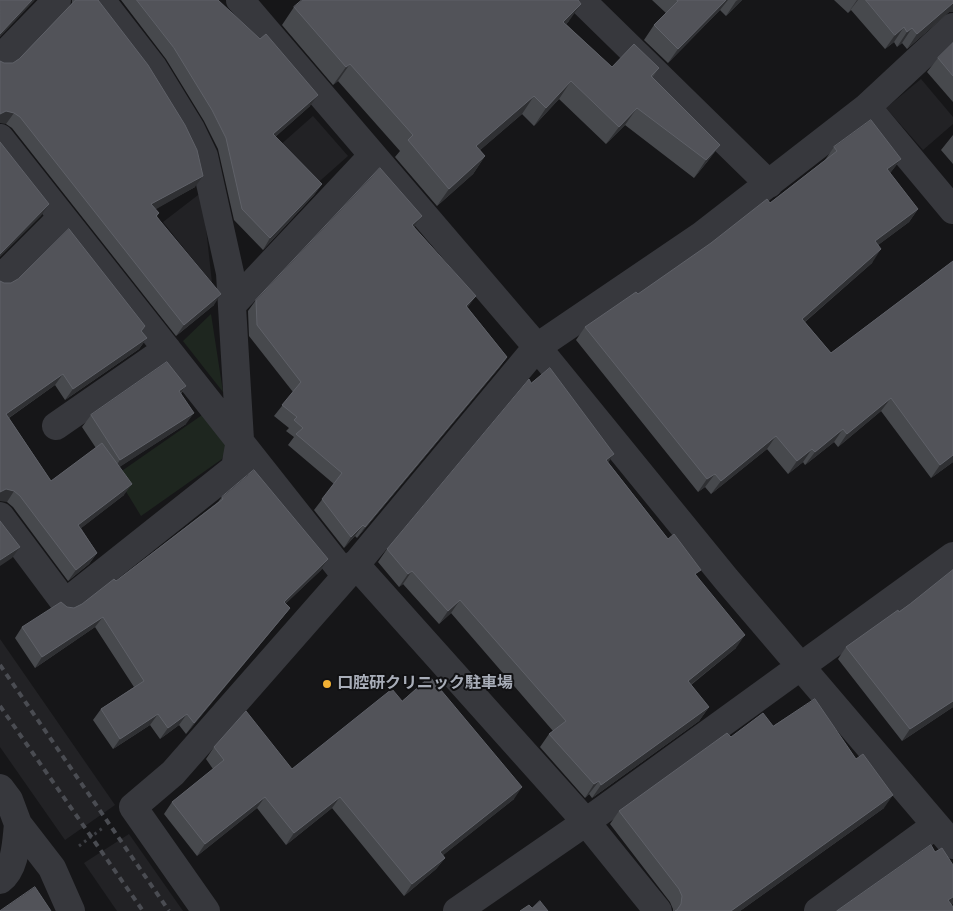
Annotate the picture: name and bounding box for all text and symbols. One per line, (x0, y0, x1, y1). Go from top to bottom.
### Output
place label: 口腔研クリニック駐車場 (337, 674, 513, 694)
marker: 口腔研クリニック駐車場 (321, 678, 333, 690)

